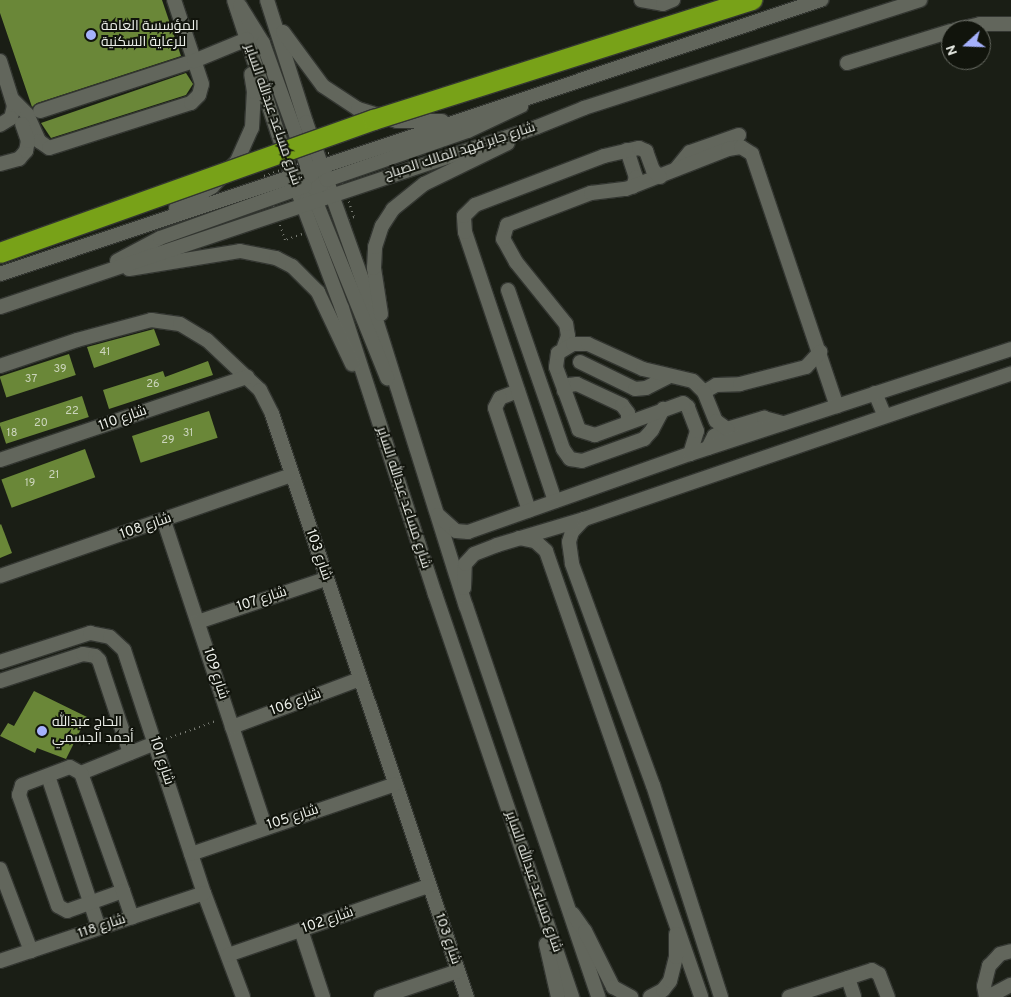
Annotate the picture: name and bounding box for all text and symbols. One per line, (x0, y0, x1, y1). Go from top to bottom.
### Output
place label: المؤسسة العامة للرعاية السكنية (101, 19, 199, 52)
north arrow (941, 20, 991, 70)
marker: المؤسسة العامة للرعاية السكنية (85, 29, 97, 41)
street label: شارع مساعد عبدالله الساير (240, 42, 304, 188)
text: N (943, 42, 962, 58)
street label: شارع جابر فهد المالك الصباح (382, 120, 538, 184)
house number: 41 (100, 345, 110, 359)
house number: 39 (54, 362, 66, 376)
house number: 37 (25, 372, 37, 386)
house number: 26 (146, 377, 160, 391)
street label: شارع 110 (97, 403, 149, 435)
house number: 22 (65, 404, 79, 418)
house number: 20 (34, 416, 48, 430)
street label: شارع مساعد عبدالله الساير (372, 425, 434, 571)
house number: 18 (7, 426, 17, 440)
house number: 31 (183, 426, 193, 440)
house number: 29 (161, 433, 175, 447)
house number: 21 (49, 468, 59, 482)
house number: 19 (25, 476, 35, 490)
street label: شارع 108 (118, 510, 174, 544)
street label: شارع 103 (301, 527, 335, 583)
street label: شارع 107 (235, 584, 289, 616)
street label: شارع 109 (199, 646, 231, 702)
street label: شارع 106 (268, 686, 324, 720)
place label: الحاج عبدالله أحمد الجسمي (52, 715, 134, 748)
marker: الحاج عبدالله أحمد الجسمي (36, 725, 48, 737)
street label: شارع 101 (145, 735, 177, 787)
street label: شارع 105 (265, 802, 321, 834)
street label: شارع مساعد عبدالله الساير (501, 809, 565, 955)
street label: شارع 102 (300, 904, 356, 938)
street label: شارع 118 (76, 911, 128, 943)
street label: شارع 103 (430, 911, 464, 967)

